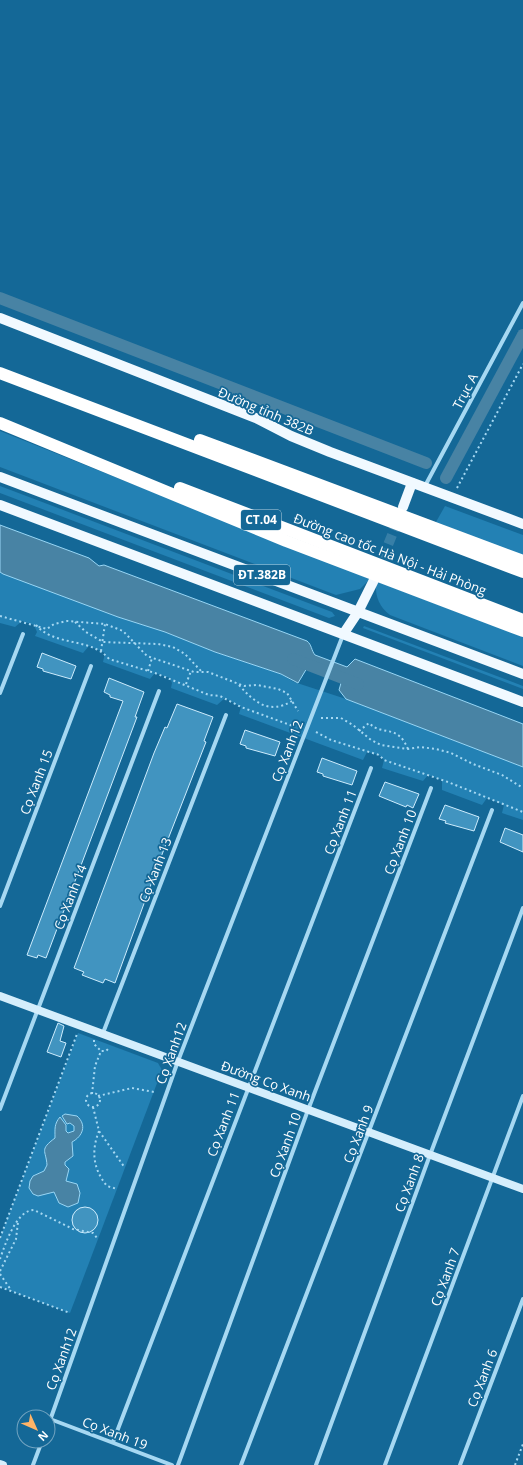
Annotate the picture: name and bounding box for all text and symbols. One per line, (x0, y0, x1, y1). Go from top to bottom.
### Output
street label: Trục A (448, 369, 482, 412)
street label: Đường tỉnh 382B (215, 383, 317, 439)
street label: Đường cao tốc Hà Nội - Hải Phòng (291, 509, 489, 599)
road number: CT.04 (241, 510, 281, 530)
road number: ĐT.382B (234, 565, 290, 585)
street label: Cọ Xanh12 (267, 717, 307, 785)
street label: Cọ Xanh 15 (15, 747, 57, 817)
street label: Cọ Xanh 11 (319, 787, 361, 857)
street label: Cọ Xanh 10 (379, 807, 421, 877)
street label: Cọ Xanh 13 (134, 835, 176, 905)
street label: Cọ Xanh 14 (49, 861, 91, 932)
street label: Cọ Xanh12 (151, 1019, 191, 1087)
street label: Đường Cọ Xanh (219, 1056, 313, 1106)
street label: Cọ Xanh 11 (202, 1089, 244, 1159)
street label: Cọ Xanh 9 (339, 1102, 377, 1166)
street label: Cọ Xanh 10 (265, 1110, 305, 1180)
street label: Cọ Xanh 8 (390, 1151, 428, 1215)
street label: Cọ Xanh 7 (426, 1245, 464, 1309)
street label: Cọ Xanh12 (41, 1325, 81, 1393)
street label: Cọ Xanh 6 (463, 1346, 501, 1410)
north arrow (16, 1409, 56, 1449)
street label: Cọ Xanh 19 (80, 1412, 150, 1454)
text: N (35, 1428, 52, 1445)

